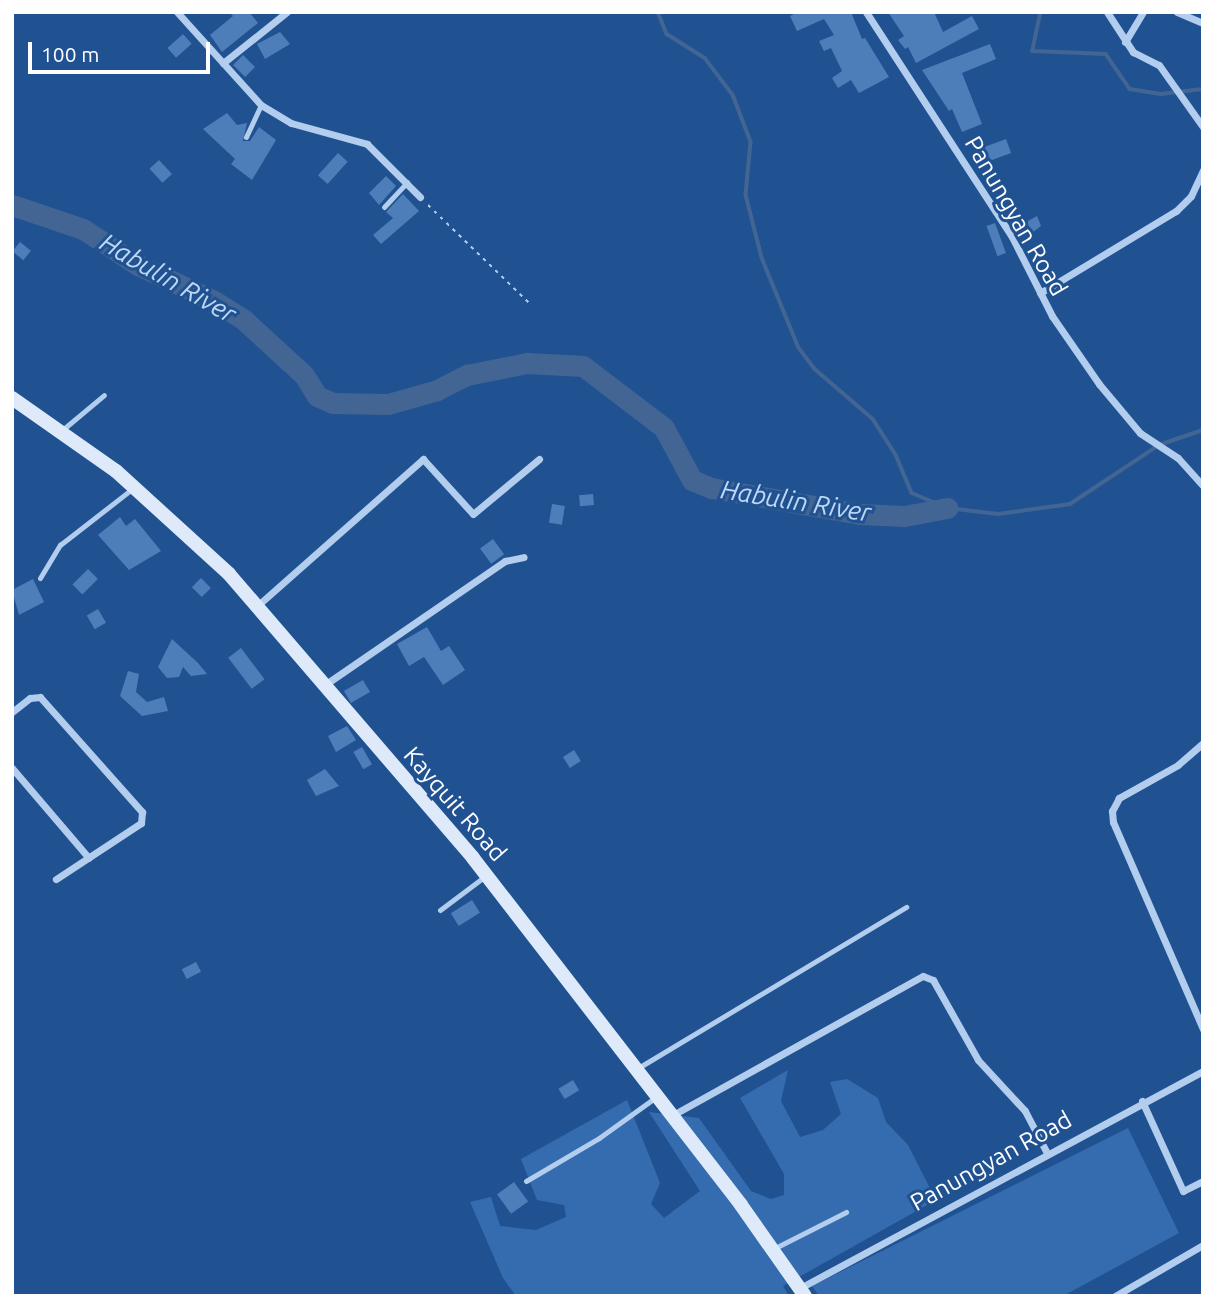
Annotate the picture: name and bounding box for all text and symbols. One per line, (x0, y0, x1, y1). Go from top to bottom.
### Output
scale bar (32, 28, 214, 72)
text: 100 m (41, 42, 99, 66)
street label: Panungyan Road (959, 131, 1073, 301)
water label: Habulin River (94, 227, 242, 329)
water label: Habulin River (719, 474, 873, 528)
street label: Kayquit Road (397, 741, 513, 867)
street label: Panungyan Road (905, 1105, 1077, 1217)

